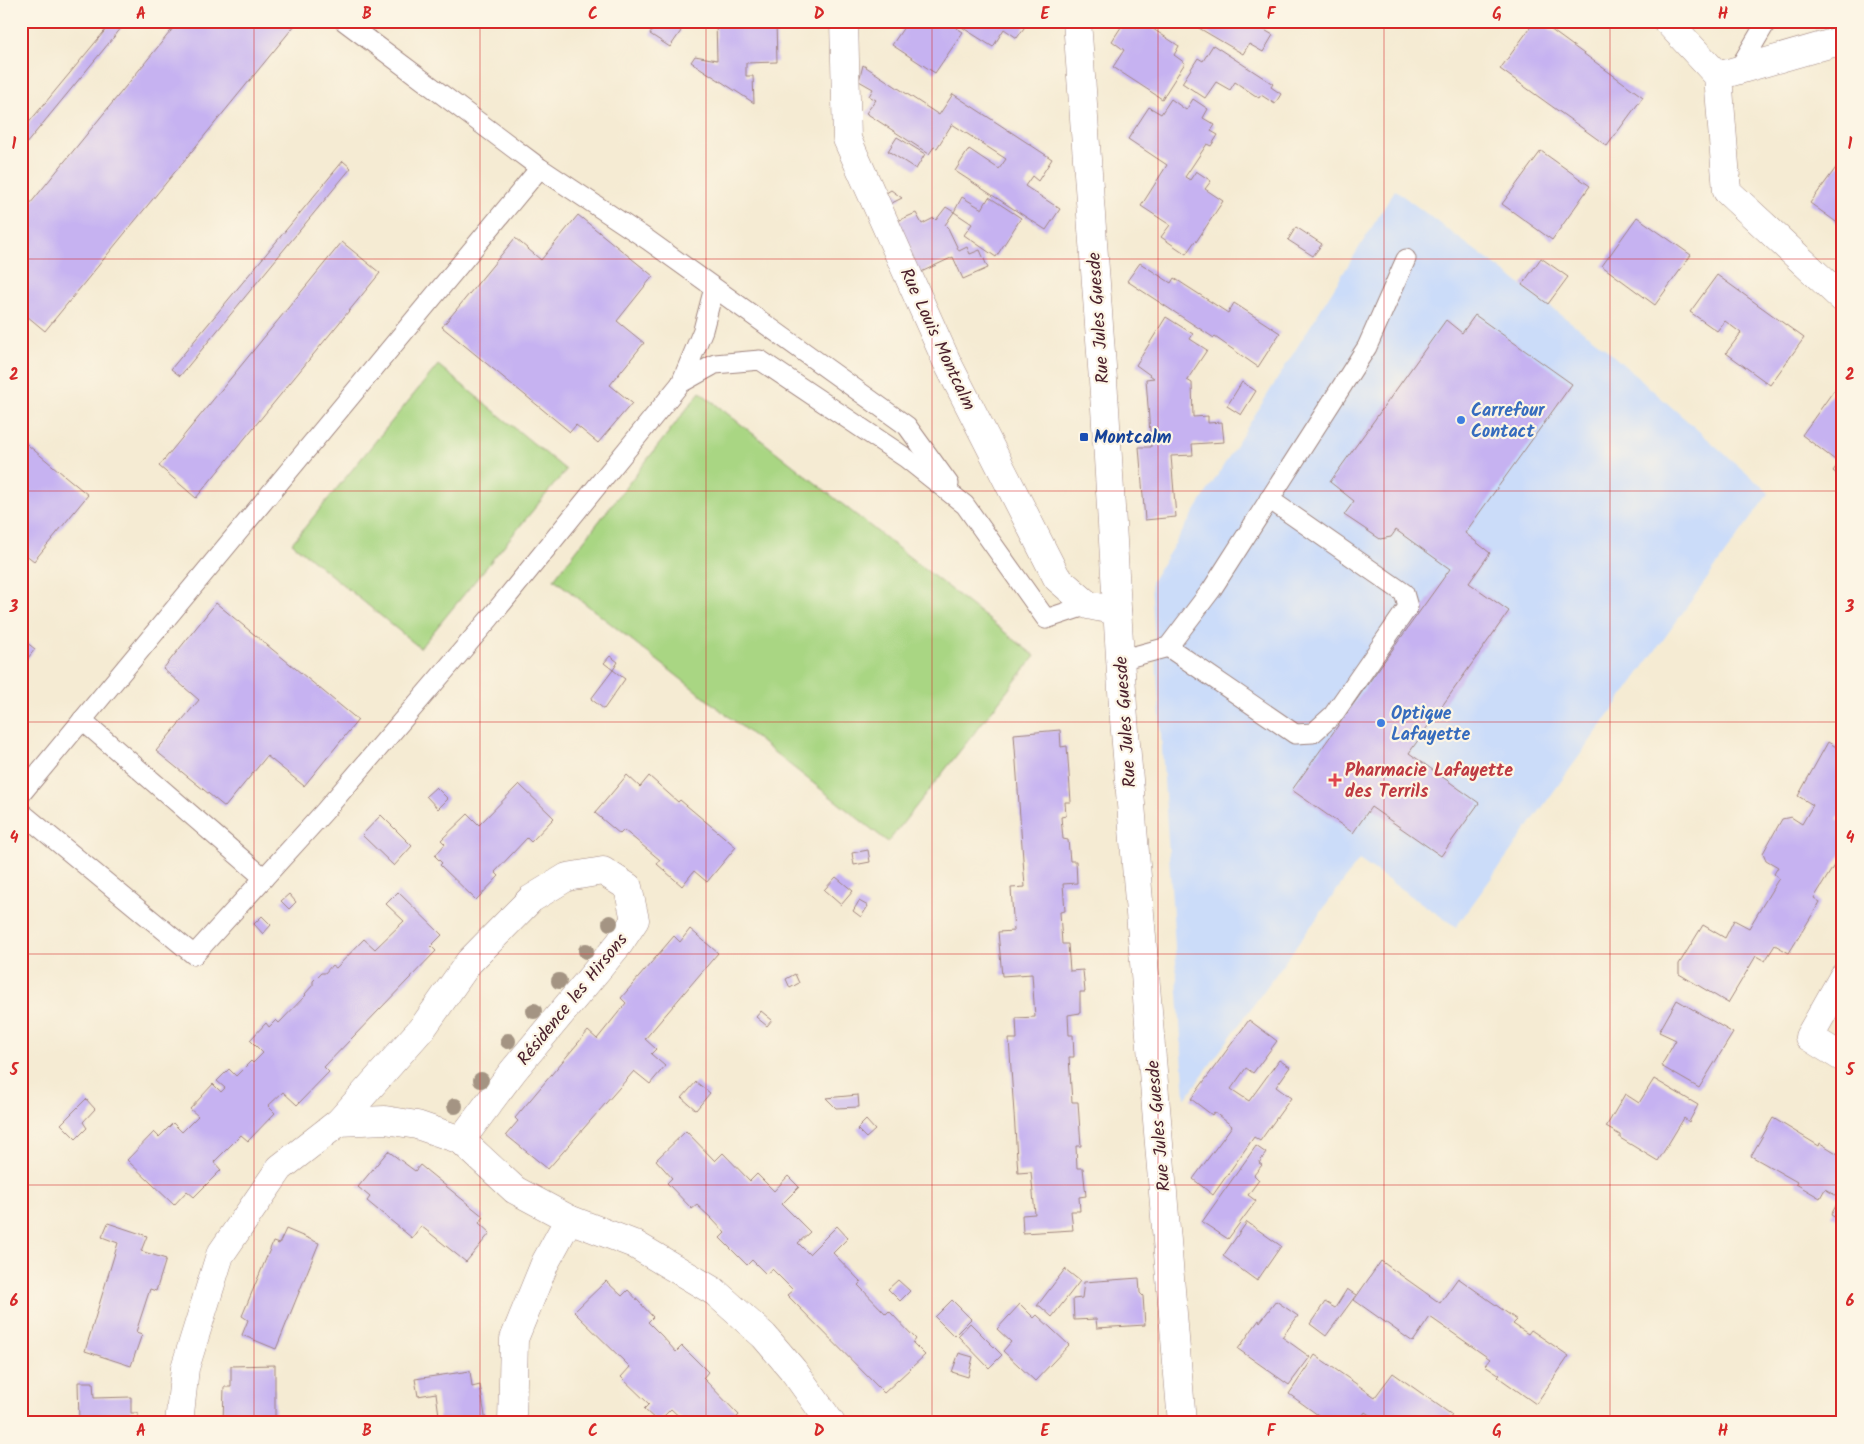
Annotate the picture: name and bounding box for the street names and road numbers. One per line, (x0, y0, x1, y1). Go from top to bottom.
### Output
street label: Rue Jules Guesde (1080, 251, 1119, 384)
street label: Rue Louis Montcalm (891, 264, 982, 416)
street label: Rue Jules Guesde (1107, 655, 1146, 788)
street label: Résidence les Hirsons (511, 927, 636, 1072)
street label: Rue Jules Guesde (1139, 1059, 1180, 1193)

